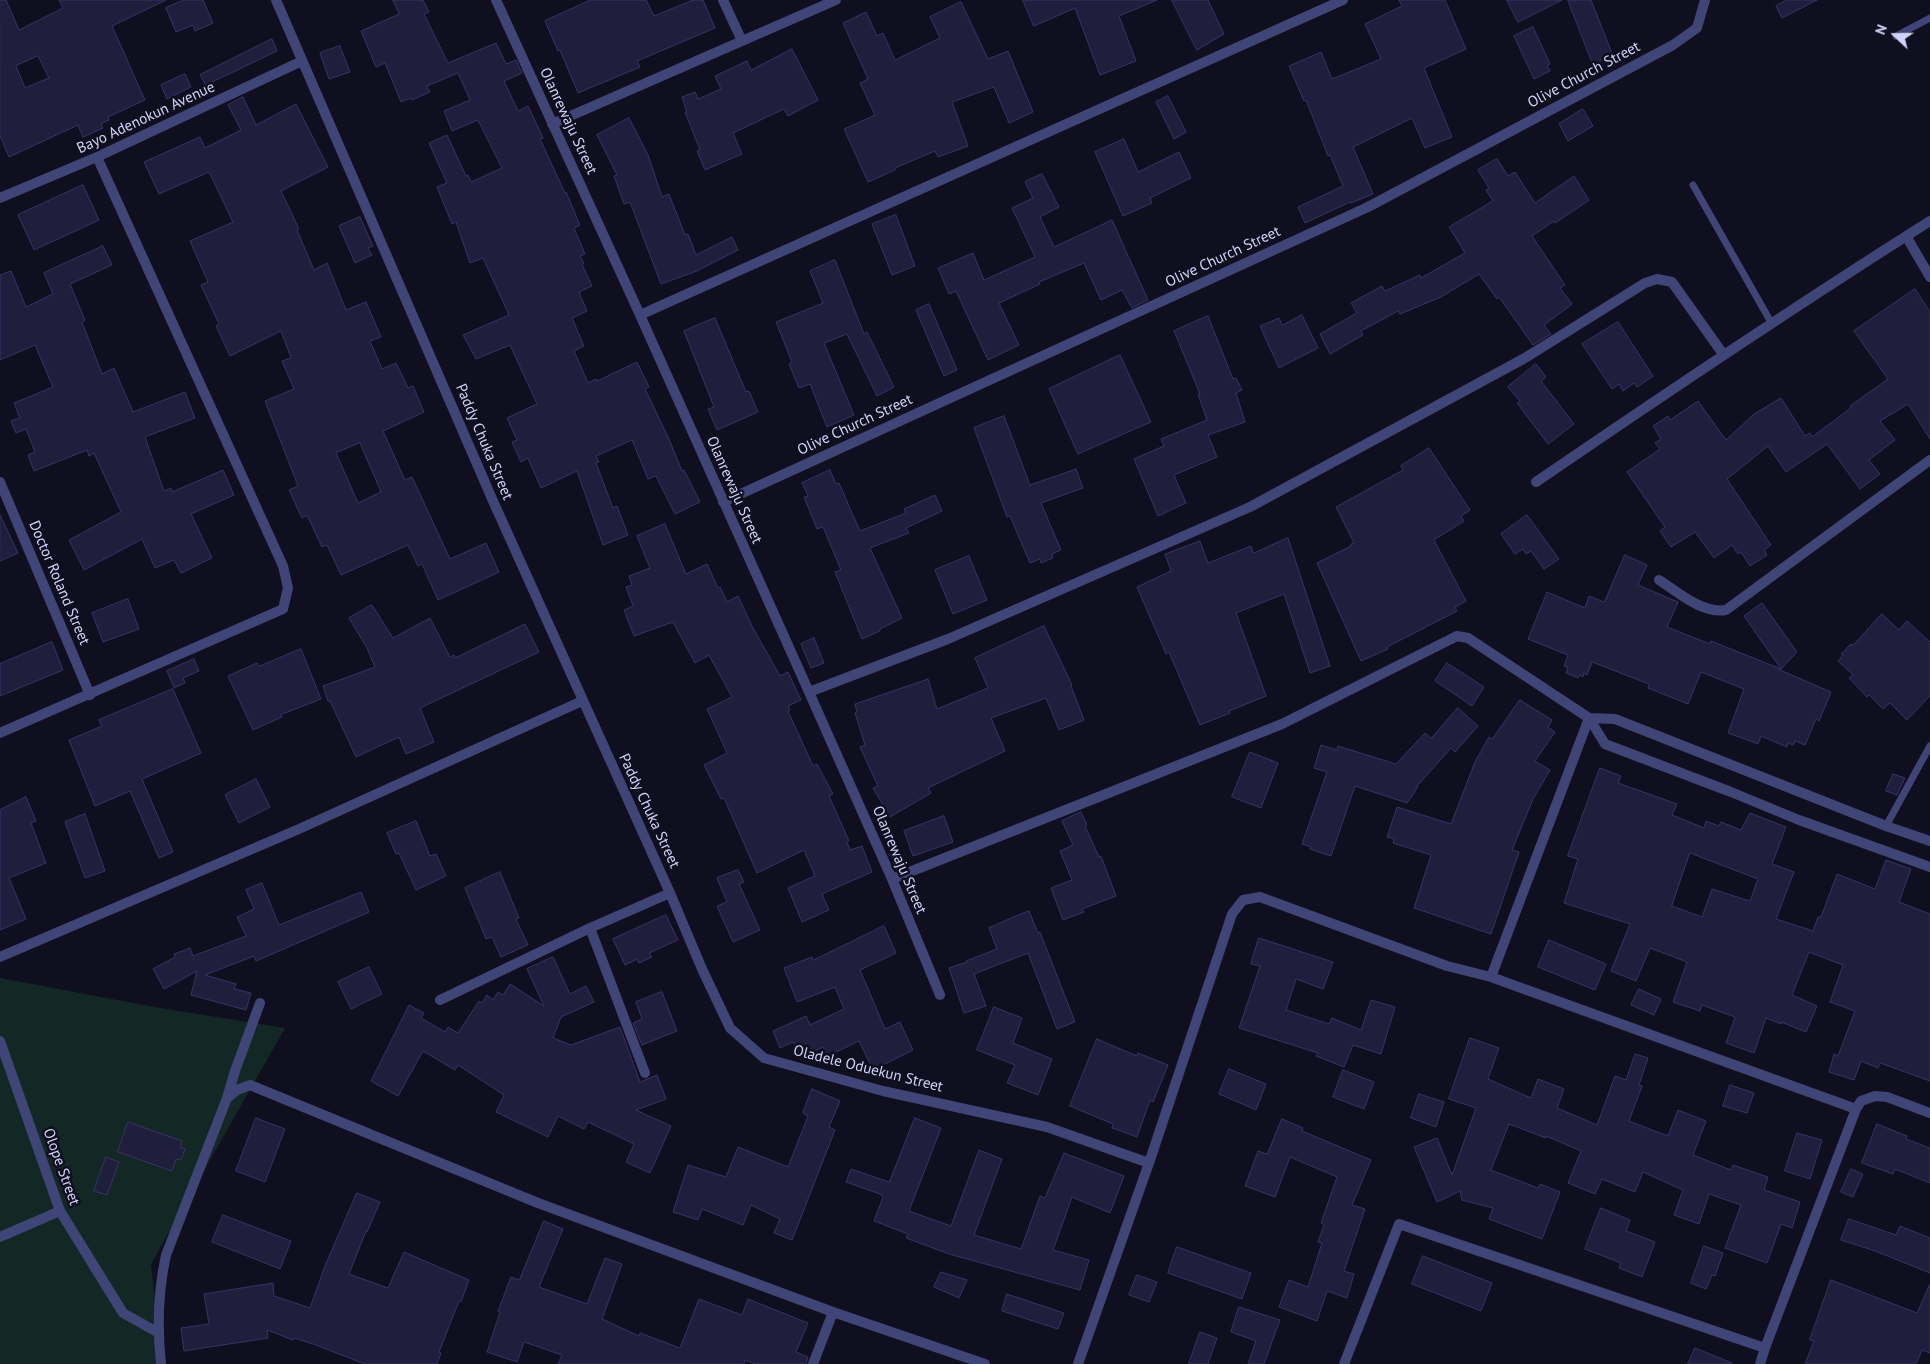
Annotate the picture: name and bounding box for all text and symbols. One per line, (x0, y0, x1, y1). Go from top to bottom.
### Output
north arrow (1870, 10, 1920, 60)
text: N (1871, 22, 1891, 37)
street label: Olive Church Street (1525, 38, 1643, 112)
street label: Olanrewaju Street (535, 65, 601, 177)
street label: Bayo Adenokun Avenue (74, 78, 218, 158)
street label: Olive Church Street (1163, 223, 1283, 291)
street label: Paddy Chuka Street (451, 381, 517, 503)
street label: Olive Church Street (795, 391, 915, 459)
street label: Olanrewaju Street (702, 433, 766, 547)
street label: Doctor Roland Street (25, 518, 93, 648)
street label: Paddy Chuka Street (615, 751, 683, 871)
street label: Olanrewaju Street (868, 803, 930, 917)
street label: Oladele Oduekun Street (791, 1042, 945, 1096)
street label: Olope Street (39, 1126, 83, 1208)

